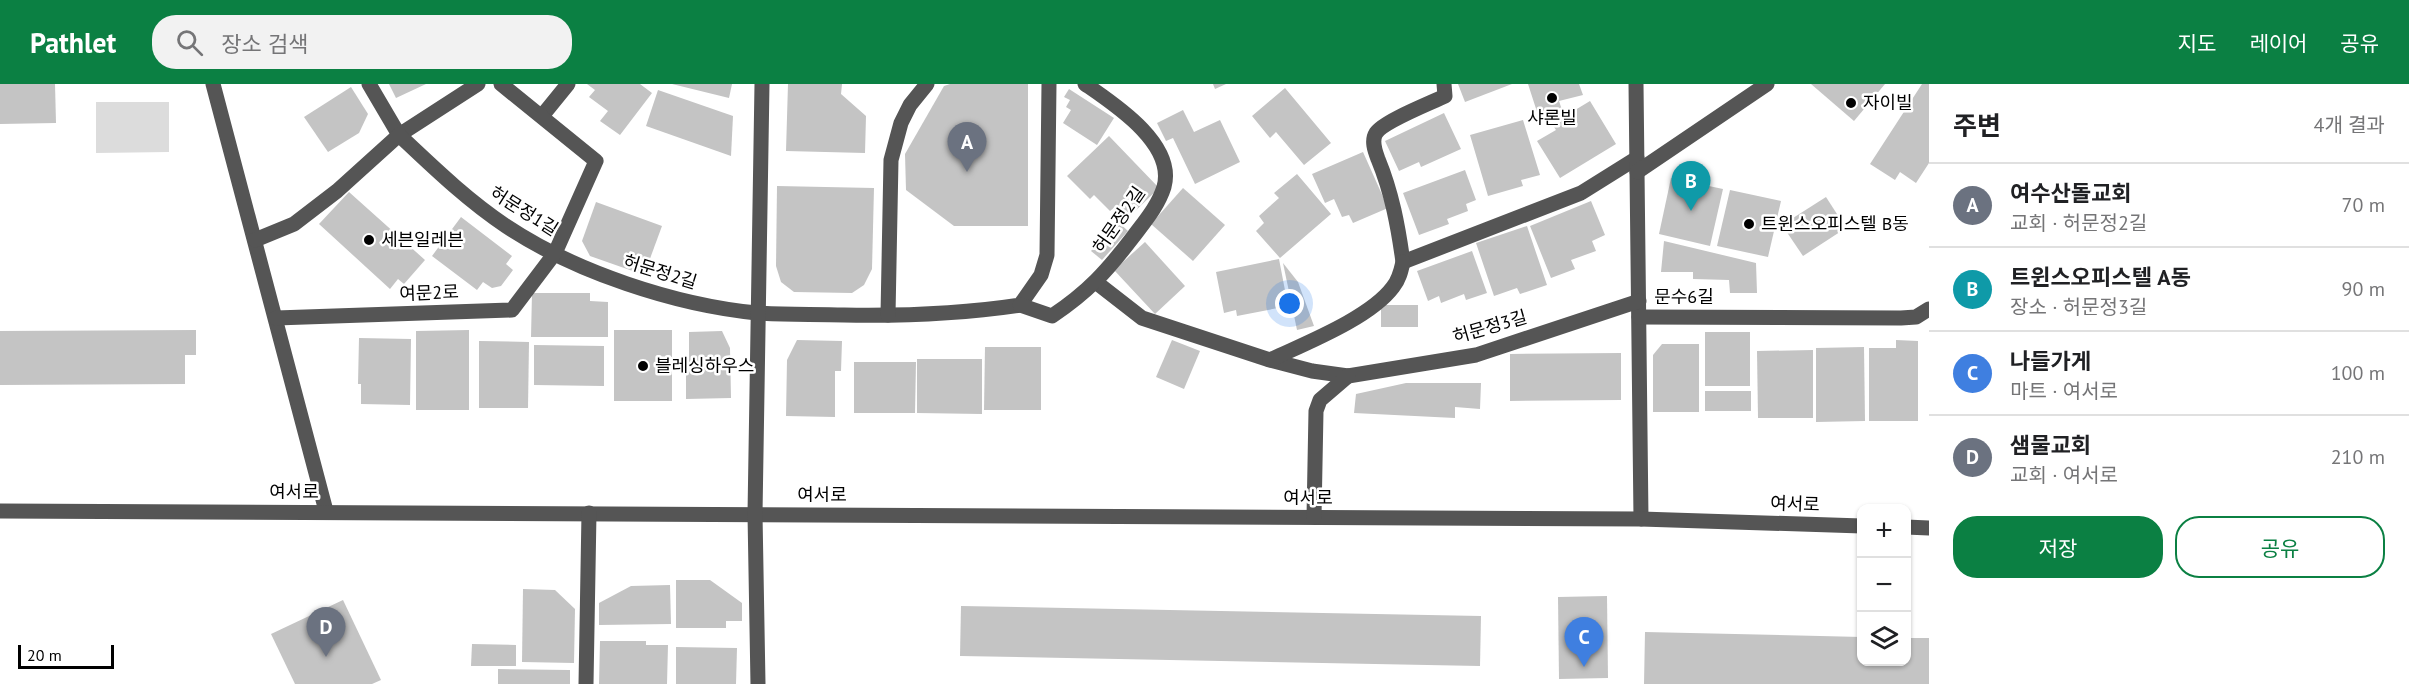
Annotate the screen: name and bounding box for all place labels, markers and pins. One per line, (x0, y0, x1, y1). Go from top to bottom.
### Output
marker: 샤론빌 (1545, 91, 1559, 105)
place label: 자이빌 (1863, 91, 1913, 114)
marker: 자이빌 (1844, 96, 1858, 110)
place label: 샤론빌 (1527, 106, 1577, 129)
pin: A (948, 122, 986, 172)
pin: B (1672, 162, 1710, 211)
place label: 트윈스오피스텔 B동 (1761, 212, 1909, 235)
marker: 트윈스오피스텔 B동 (1742, 217, 1756, 231)
place label: 세븐일레븐 (381, 228, 464, 251)
marker: 세븐일레븐 (362, 233, 376, 247)
place label: 블레싱하우스 (655, 354, 754, 377)
marker: 블레싱하우스 (636, 359, 650, 373)
pin: D (306, 608, 346, 657)
pin: C (1564, 618, 1604, 667)

